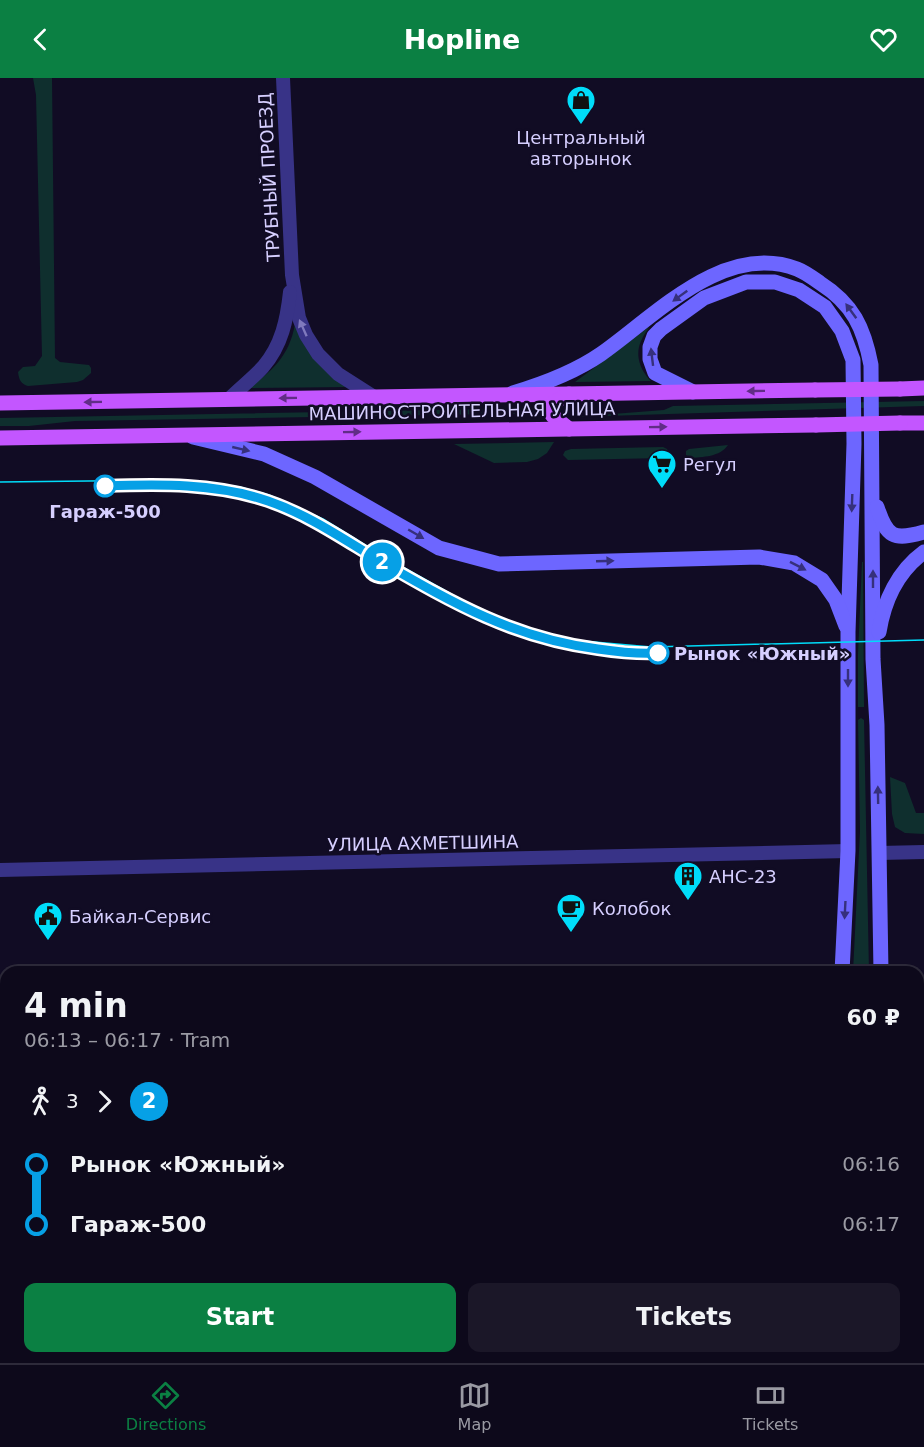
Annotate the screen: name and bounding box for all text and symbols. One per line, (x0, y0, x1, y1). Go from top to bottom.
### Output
icon: back (24, 23, 57, 56)
icon: heart (867, 23, 900, 56)
text: Hopline (404, 24, 520, 55)
shop icon: Центральный авторынок (565, 84, 597, 126)
street label: ТРУБНЫЙ ПРОЕЗД (254, 92, 284, 263)
place label: Центральный авторынок (516, 127, 646, 169)
one-way arrow (672, 290, 688, 302)
one-way arrow (844, 303, 857, 319)
one-way arrow (299, 320, 308, 337)
one-way arrow (647, 348, 656, 367)
one-way arrow (747, 386, 766, 396)
one-way arrow (279, 394, 298, 403)
one-way arrow (84, 397, 103, 407)
street label: МАШИНОСТРОИТЕЛЬНАЯ УЛИЦА (308, 398, 616, 424)
one-way arrow (649, 423, 668, 432)
one-way arrow (343, 428, 362, 437)
one-way arrow (232, 445, 251, 454)
supermarket icon: Регул (646, 448, 678, 490)
place label: Регул (683, 454, 737, 475)
marker: Гараж-500 (94, 475, 116, 497)
one-way arrow (848, 493, 857, 512)
place label: Гараж-500 (49, 501, 161, 522)
one-way arrow (407, 529, 424, 539)
line badge: 2 (362, 542, 401, 582)
text: 2 (375, 550, 389, 574)
one-way arrow (595, 556, 614, 565)
one-way arrow (789, 561, 807, 571)
one-way arrow (868, 570, 878, 589)
marker: Рынок «Южный» (647, 642, 669, 664)
place label: Рынок «Южный» (674, 643, 850, 664)
one-way arrow (843, 668, 853, 687)
one-way arrow (873, 785, 883, 804)
street label: УЛИЦА АХМЕТШИНА (327, 831, 519, 855)
building icon: АНС-23 (672, 860, 704, 902)
place label: АНС-23 (709, 866, 777, 887)
cafe icon: Колобок (555, 892, 587, 934)
place label: Колобок (592, 898, 671, 919)
public building icon: Байкал-Сервис (32, 900, 64, 942)
one-way arrow (840, 900, 849, 919)
place label: Байкал-Сервис (69, 906, 211, 927)
text: 4 min (24, 986, 128, 1025)
text: 60 ₽ (846, 1005, 900, 1030)
text: 06:13 – 06:17 · Tram (24, 1028, 230, 1052)
icon: walk (24, 1085, 57, 1118)
icon: forward (88, 1085, 121, 1118)
text: 3 (66, 1089, 79, 1113)
text: 2 (142, 1089, 156, 1113)
text: Рынок «Южный» (70, 1152, 286, 1177)
text: 06:16 (842, 1152, 900, 1176)
text: Гараж-500 (70, 1212, 206, 1237)
text: 06:17 (842, 1212, 900, 1236)
button: Start (24, 1283, 456, 1352)
button: Tickets (468, 1283, 900, 1352)
tab: Directions (126, 1379, 206, 1434)
tab: Map (458, 1379, 491, 1434)
tab: Tickets (743, 1379, 798, 1434)

